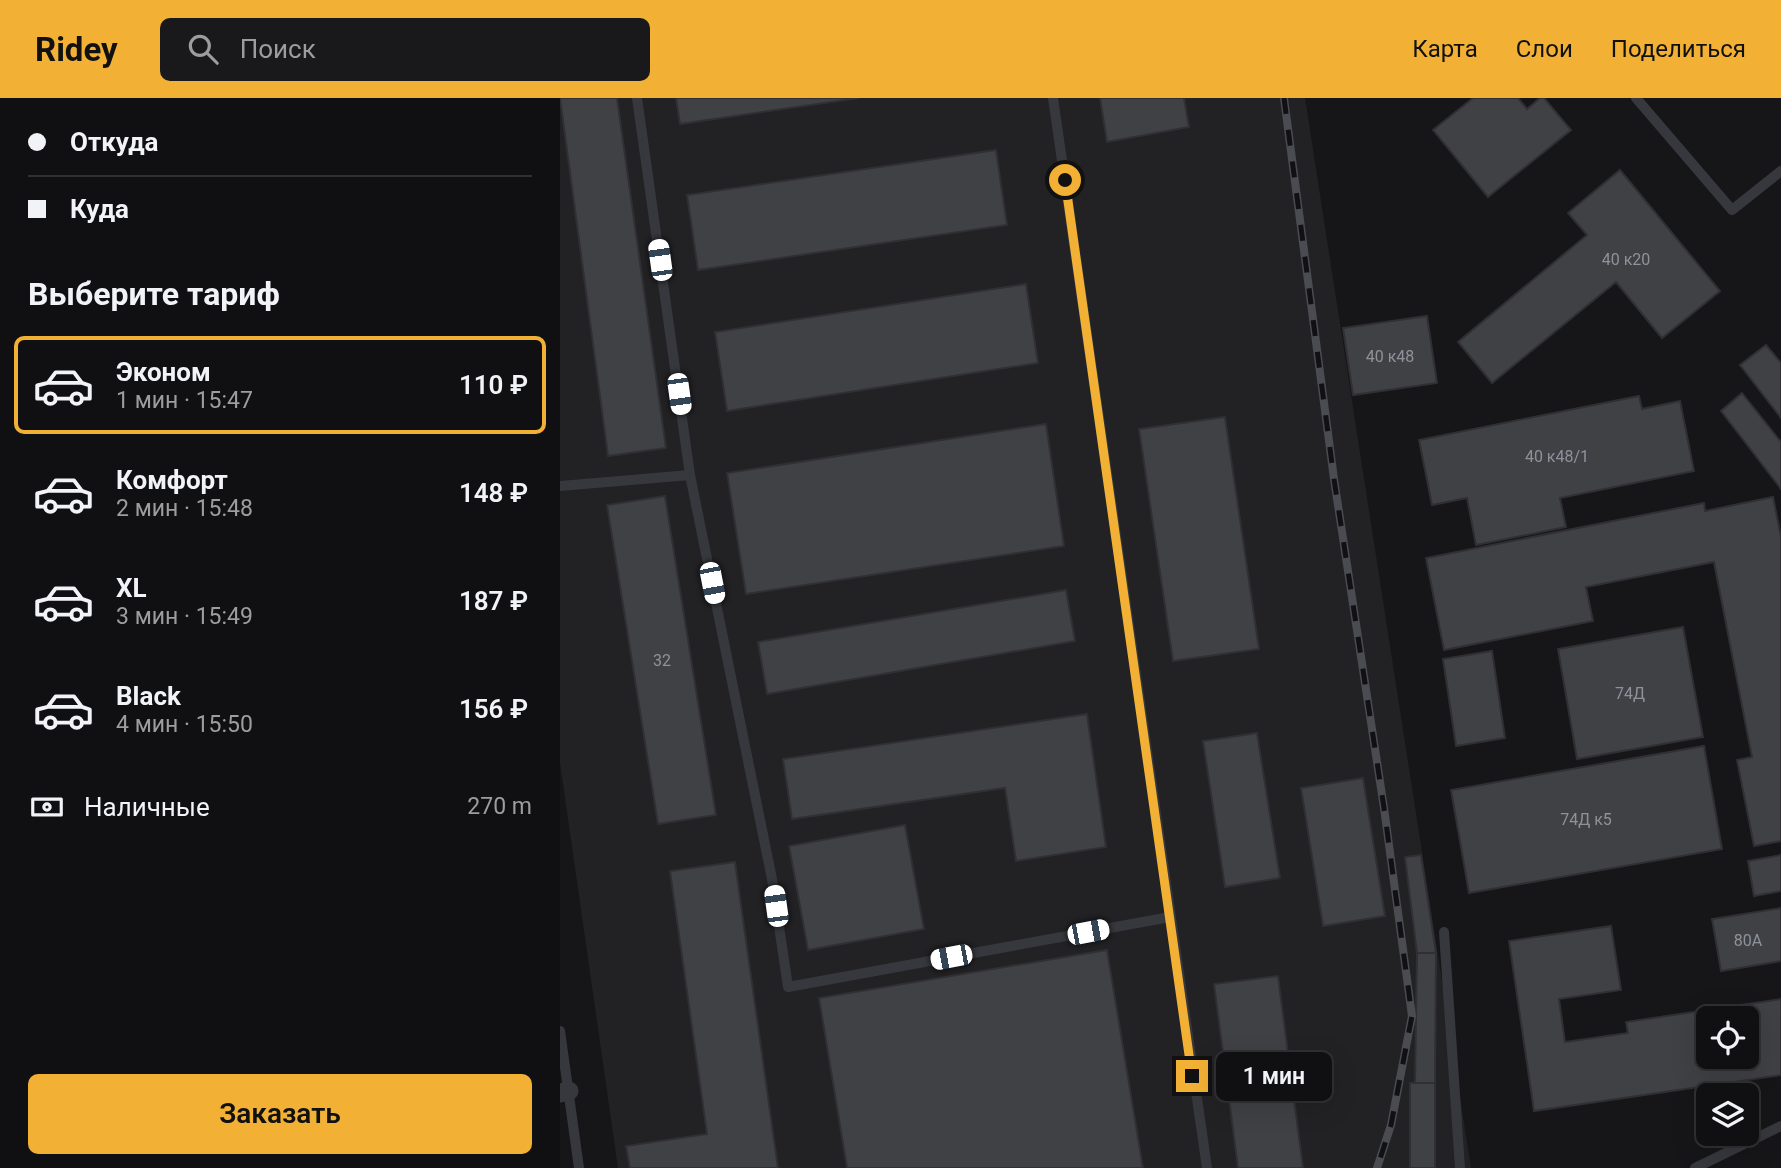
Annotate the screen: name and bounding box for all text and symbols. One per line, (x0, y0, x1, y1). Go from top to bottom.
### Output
search box (160, 18, 650, 81)
text: Ridey (35, 30, 118, 69)
icon: search (184, 30, 222, 68)
text: Поиск (240, 34, 316, 64)
text: Карта (1412, 35, 1478, 63)
text: Слои (1516, 35, 1573, 63)
text: Поделиться (1611, 35, 1746, 63)
text: Откуда (70, 127, 159, 157)
route start (1049, 164, 1081, 196)
text: Куда (70, 194, 129, 224)
car (647, 238, 674, 282)
house number: 40 к20 (1602, 250, 1650, 269)
text: Выберите тариф (28, 275, 280, 313)
house number: 40 к48 (1366, 347, 1414, 366)
icon: car (32, 354, 95, 417)
text: Эконом (116, 357, 211, 387)
text: 110 ₽ (459, 370, 528, 400)
car (666, 372, 693, 416)
text: 1 мин · 15:47 (116, 387, 253, 414)
house number: 40 к48/1 (1525, 447, 1589, 466)
icon: car (32, 462, 95, 525)
text: Комфорт (116, 465, 228, 495)
text: 148 ₽ (459, 478, 528, 508)
text: 2 мин · 15:48 (116, 495, 253, 522)
car (698, 560, 727, 606)
icon: car (32, 570, 95, 633)
text: XL (116, 573, 147, 603)
text: 187 ₽ (459, 586, 528, 616)
text: 3 мин · 15:49 (116, 603, 253, 630)
house number: 32 (653, 651, 671, 670)
icon: car (32, 678, 95, 741)
text: Black (116, 681, 181, 711)
house number: 74Д (1615, 684, 1645, 703)
text: 156 ₽ (459, 694, 528, 724)
text: 4 мин · 15:50 (116, 711, 253, 738)
icon: cash (28, 788, 66, 826)
text: Наличные (84, 792, 210, 822)
text: 270 m (467, 793, 532, 820)
house number: 74Д к5 (1560, 810, 1612, 829)
car (763, 884, 790, 928)
car (1066, 918, 1111, 946)
house number: 80А (1734, 931, 1763, 950)
car (929, 943, 974, 971)
map controls (1696, 1006, 1759, 1146)
button: locate (1696, 1006, 1759, 1069)
callout: 1 мин (1216, 1052, 1332, 1100)
route end (1176, 1060, 1208, 1092)
text: 1 мин (1243, 1063, 1305, 1090)
button: Заказать (28, 1074, 532, 1154)
button: layers (1696, 1083, 1759, 1146)

